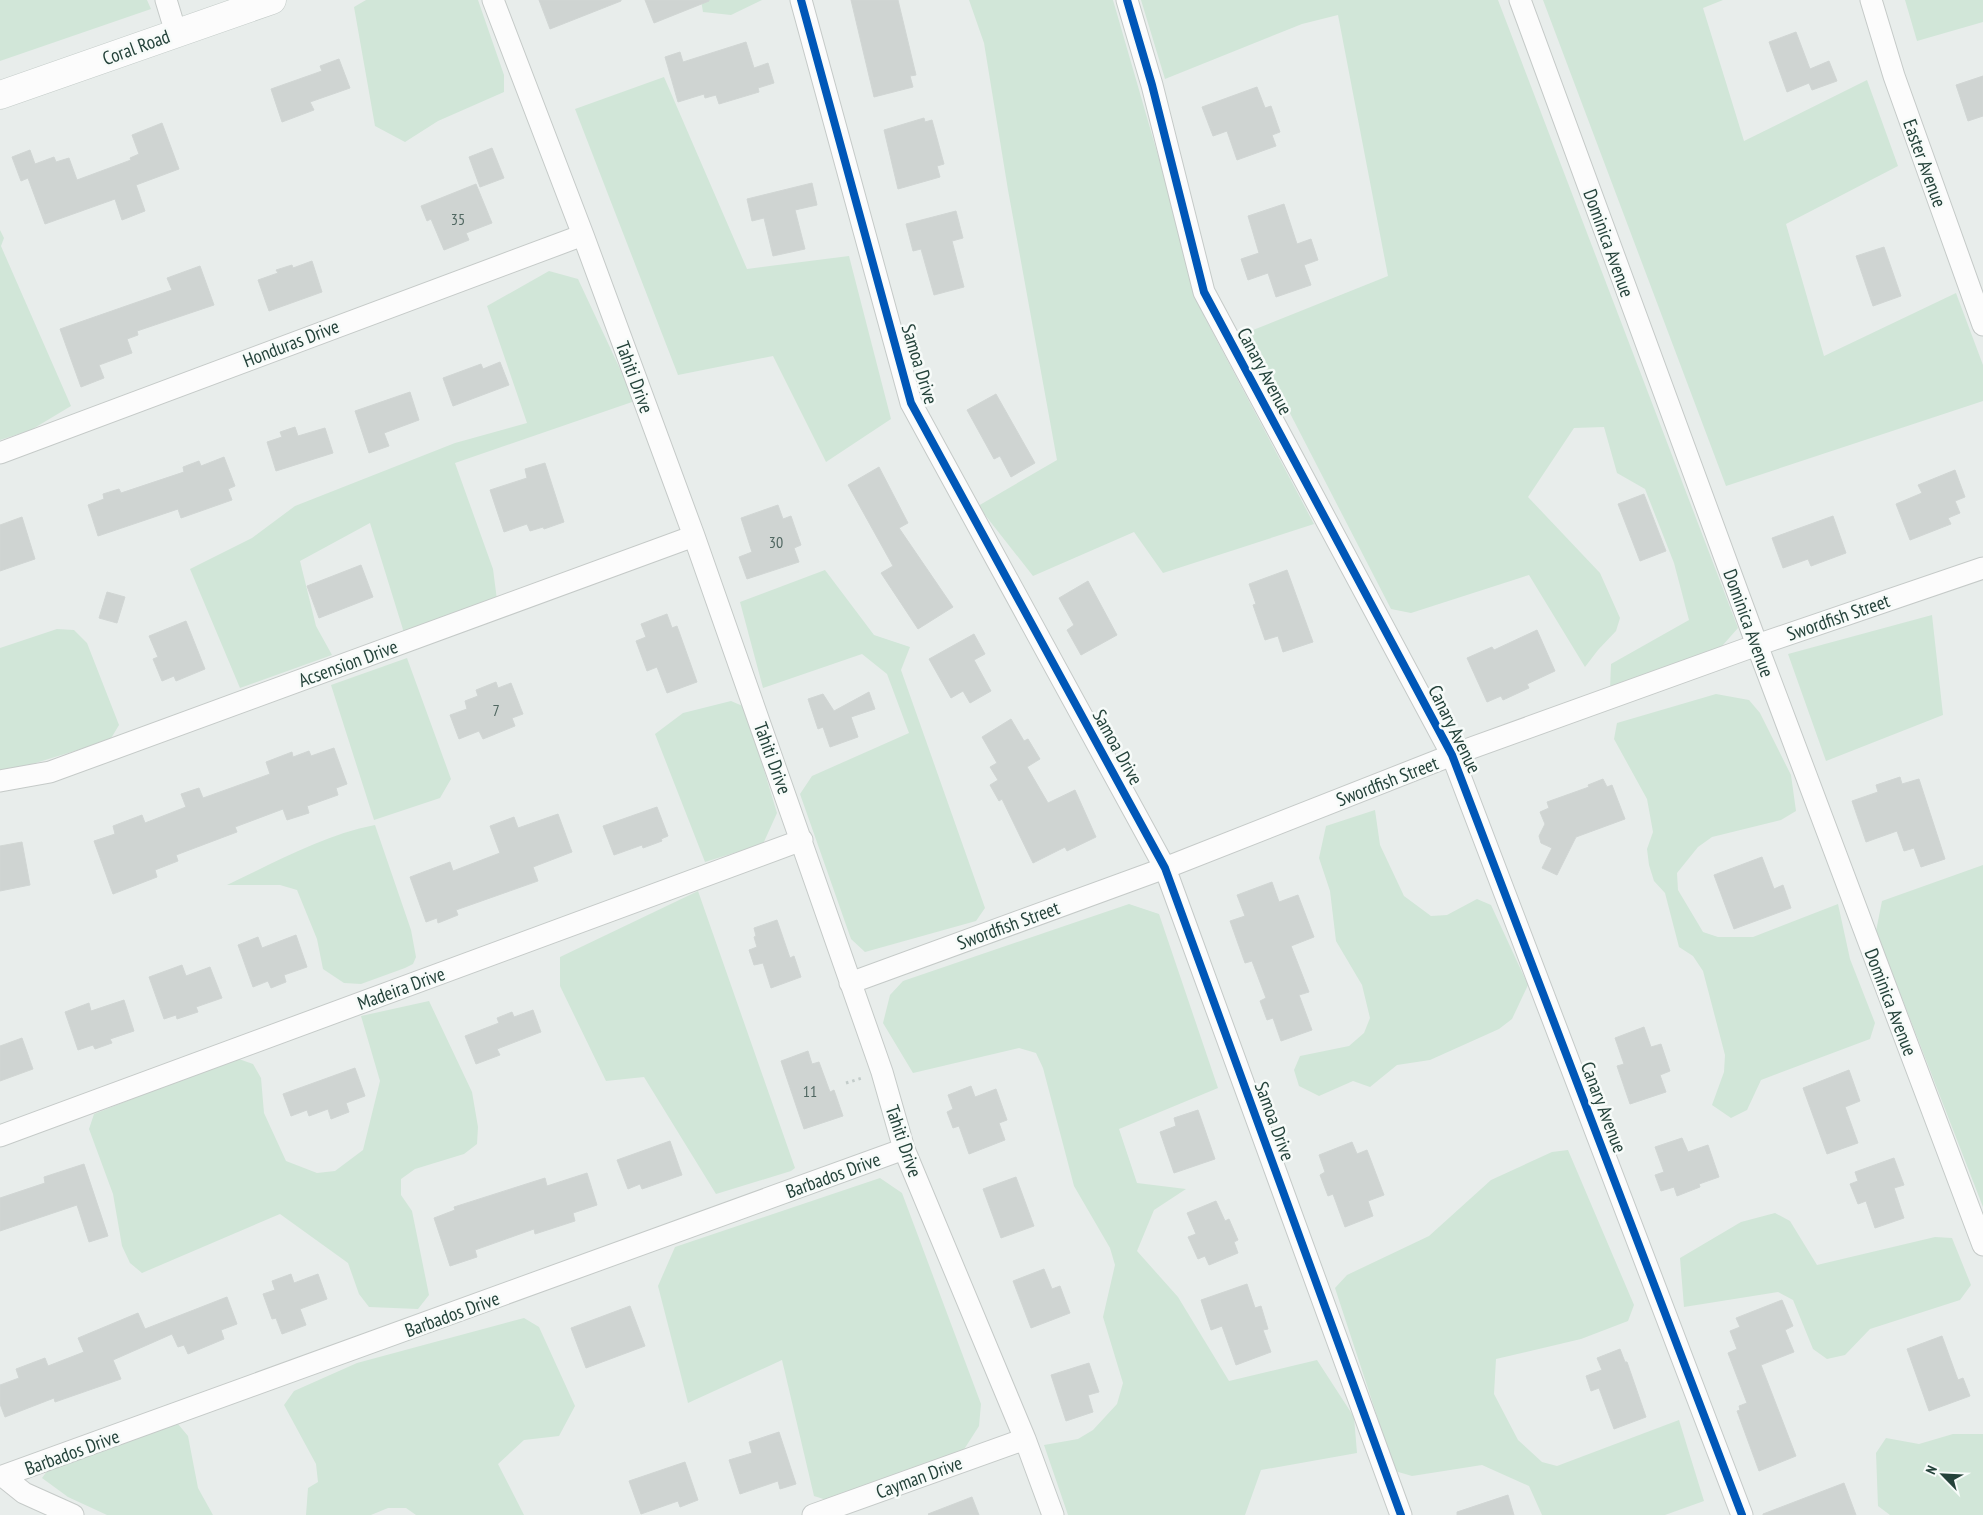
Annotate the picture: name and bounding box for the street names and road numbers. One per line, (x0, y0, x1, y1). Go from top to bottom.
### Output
street label: Coral Road (99, 24, 173, 70)
street label: Easter Avenue (1898, 116, 1952, 210)
street label: Dominica Avenue (1578, 186, 1640, 300)
street label: Honduras Drive (240, 314, 343, 372)
street label: Samoa Drive (896, 321, 944, 407)
street label: Canary Avenue (1232, 323, 1298, 419)
street label: Tahiti Drive (611, 338, 659, 416)
street label: Dominica Avenue (1718, 566, 1780, 680)
street label: Swordfish Street (1783, 588, 1893, 646)
street label: Acsension Drive (295, 634, 401, 692)
street label: Canary Avenue (1423, 681, 1487, 777)
street label: Samoa Drive (1088, 705, 1149, 789)
street label: Tahiti Drive (749, 719, 797, 797)
street label: Swordfish Street (1333, 750, 1442, 811)
street label: Swordfish Street (953, 895, 1063, 955)
street label: Dominica Avenue (1860, 945, 1923, 1059)
street label: Madeira Drive (354, 961, 448, 1015)
street label: Canary Avenue (1576, 1058, 1632, 1156)
street label: Samoa Drive (1250, 1078, 1300, 1164)
street label: Tahiti Drive (880, 1102, 928, 1180)
street label: Barbados Drive (782, 1147, 884, 1203)
street label: Barbados Drive (401, 1286, 503, 1342)
street label: Barbados Drive (21, 1424, 123, 1480)
street label: Cayman Drive (873, 1450, 966, 1504)

